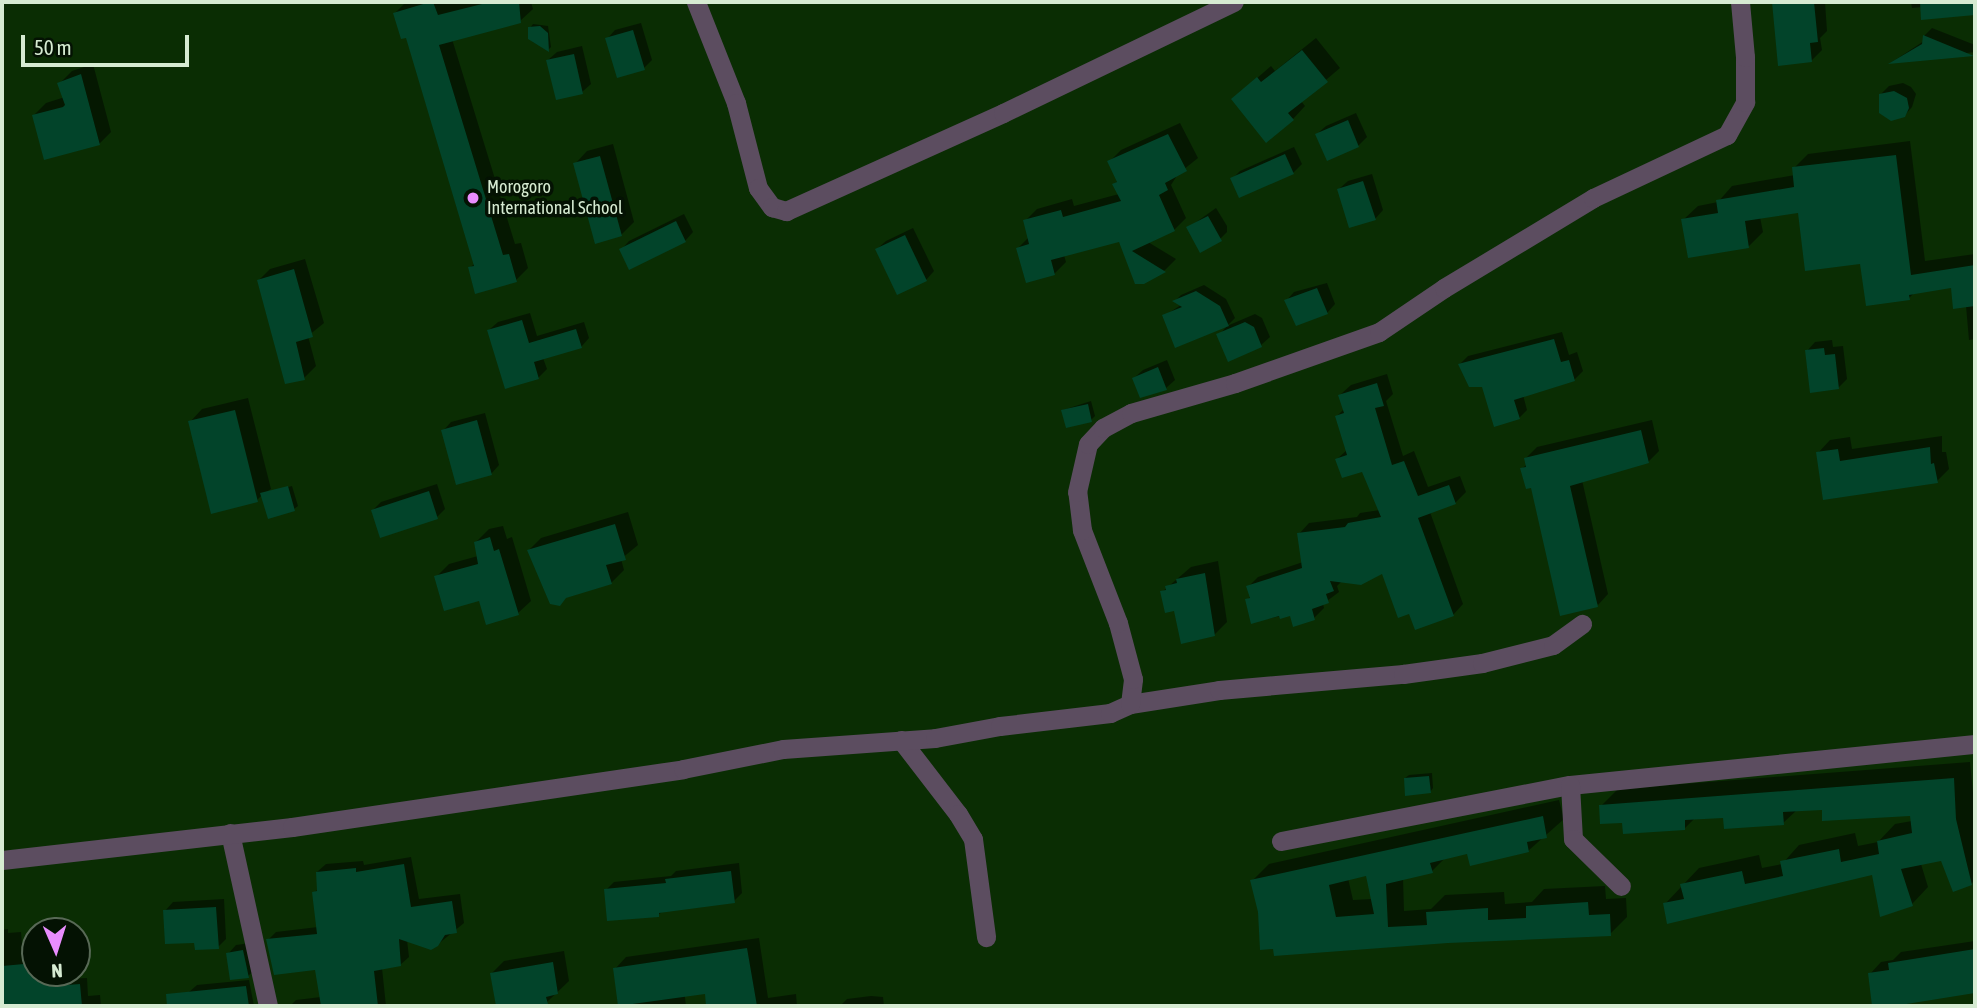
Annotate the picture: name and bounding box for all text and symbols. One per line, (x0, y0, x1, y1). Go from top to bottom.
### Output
scale bar (24, 21, 192, 65)
text: 50 m (34, 35, 72, 59)
place label: Morogoro International School (487, 177, 623, 220)
marker: Morogoro International School (465, 190, 481, 206)
north arrow (21, 917, 91, 987)
text: N (51, 960, 63, 982)

